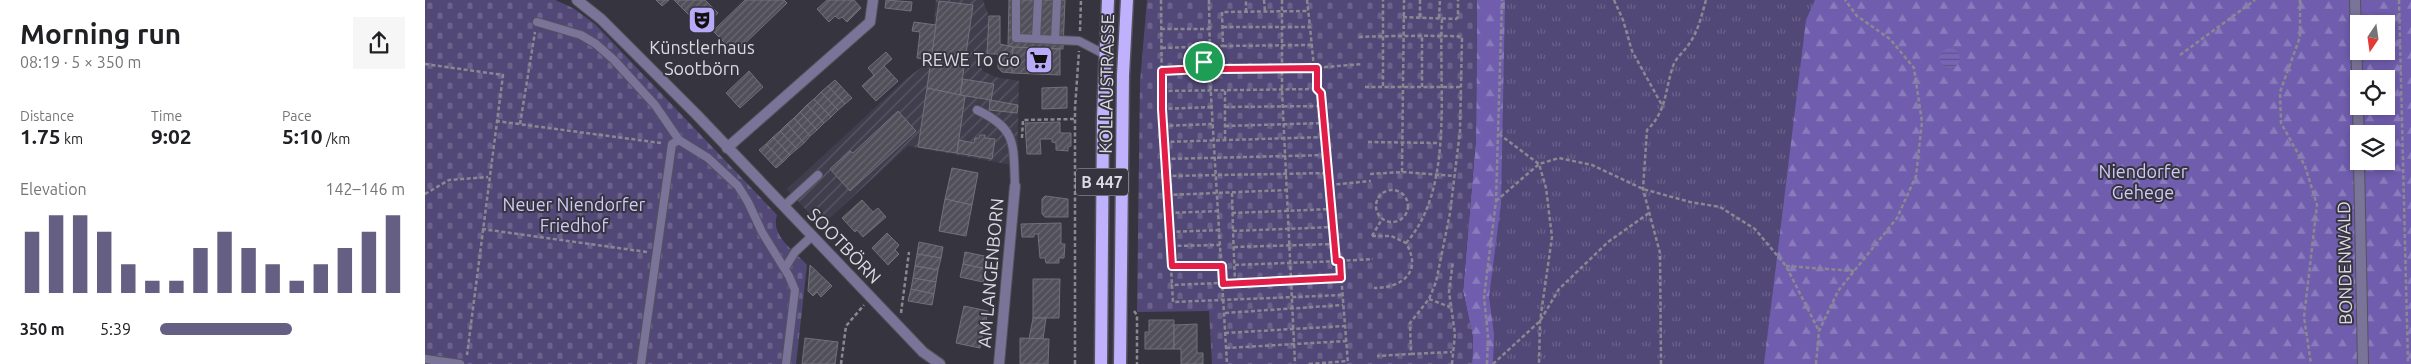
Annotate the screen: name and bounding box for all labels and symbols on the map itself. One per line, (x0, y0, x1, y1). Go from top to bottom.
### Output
theatre icon: Künstlerhaus Sootbörn (687, 5, 717, 35)
street label: KOLLAUSTRASSE (1095, 14, 1117, 154)
north arrow (2350, 15, 2395, 60)
place label: Künstlerhaus Sootbörn (649, 37, 755, 78)
pin (1183, 41, 1225, 83)
supermarket icon: REWE To Go (1024, 45, 1054, 75)
place label: REWE To Go (922, 49, 1020, 69)
park label: Niendorfer Gehege (2099, 161, 2188, 202)
road number: B 447 (1076, 168, 1128, 196)
park label: Neuer Niendorfer Friedhof (503, 194, 646, 235)
street label: AM LANGENBORN (974, 197, 1007, 349)
street label: BONDENWALD (2333, 201, 2355, 325)
street label: SOOTBÖRN (804, 204, 885, 287)

